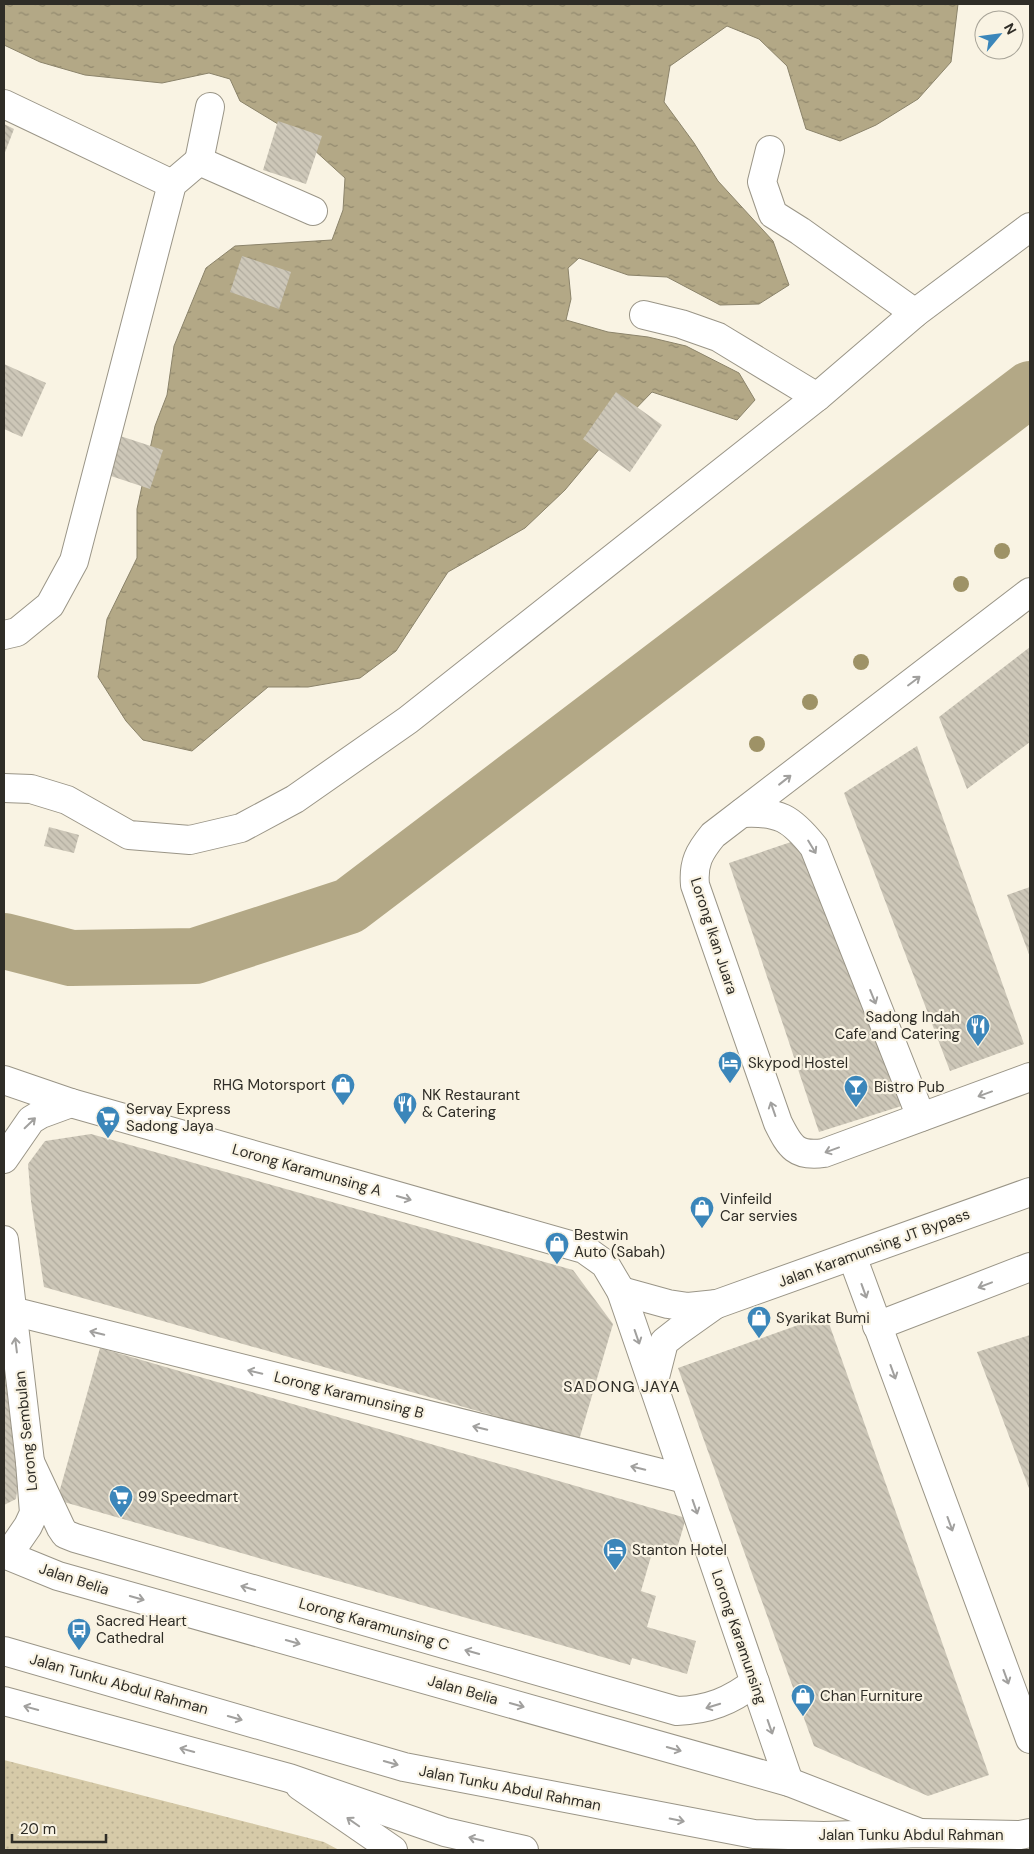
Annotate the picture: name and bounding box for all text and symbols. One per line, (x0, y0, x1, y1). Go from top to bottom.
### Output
north arrow (974, 10, 1024, 60)
text: N (1000, 20, 1021, 38)
one-way arrow (907, 676, 921, 686)
one-way arrow (778, 774, 791, 785)
one-way arrow (808, 839, 818, 853)
street label: Lorong Ikan Juara (686, 875, 742, 997)
one-way arrow (869, 989, 879, 1004)
place label: Sadong Indah Cafe and Catering (835, 1007, 960, 1044)
restaurant icon: Sadong Indah Cafe and Catering (965, 1013, 991, 1047)
hotel icon: Skypod Hostel (717, 1050, 743, 1084)
place label: Skypod Hostel (748, 1053, 848, 1073)
shop icon: RHG Motorsport (330, 1072, 356, 1106)
bar icon: Bistro Pub (843, 1074, 869, 1108)
place label: RHG Motorsport (213, 1075, 326, 1095)
place label: Bistro Pub (874, 1077, 945, 1097)
place label: NK Restaurant & Catering (422, 1085, 520, 1122)
one-way arrow (977, 1090, 993, 1099)
restaurant icon: NK Restaurant & Catering (392, 1091, 418, 1125)
place label: Servay Express Sadong Jaya (126, 1099, 231, 1136)
one-way arrow (768, 1102, 777, 1118)
supermarket icon: Servay Express Sadong Jaya (95, 1105, 121, 1139)
one-way arrow (24, 1117, 37, 1129)
street label: Lorong Karamunsing A (230, 1139, 384, 1201)
one-way arrow (825, 1146, 840, 1155)
place label: Vinfeild Car servies (720, 1189, 798, 1226)
one-way arrow (395, 1193, 411, 1203)
shop icon: Vinfeild Car servies (689, 1195, 715, 1229)
street label: Jalan Karamunsing JT Bypass (775, 1204, 973, 1292)
place label: Bestwin Auto (Sabah) (574, 1225, 665, 1262)
shop icon: Bestwin Auto (Sabah) (544, 1231, 570, 1265)
one-way arrow (978, 1280, 993, 1290)
one-way arrow (860, 1283, 869, 1298)
shop icon: Syarikat Bumi (746, 1305, 772, 1339)
place label: Syarikat Bumi (776, 1308, 870, 1328)
one-way arrow (90, 1328, 106, 1337)
one-way arrow (632, 1329, 642, 1345)
one-way arrow (11, 1337, 21, 1353)
one-way arrow (889, 1364, 898, 1379)
one-way arrow (247, 1367, 263, 1376)
street label: Lorong Karamunsing B (272, 1367, 426, 1423)
street label: Lorong Sembulan (10, 1370, 42, 1492)
district label: SADONG JAYA (563, 1376, 681, 1397)
one-way arrow (473, 1423, 489, 1432)
one-way arrow (631, 1462, 647, 1472)
supermarket icon: 99 Speedmart (108, 1484, 134, 1518)
place label: 99 Speedmart (138, 1487, 238, 1507)
one-way arrow (691, 1499, 700, 1515)
one-way arrow (946, 1516, 955, 1531)
hotel icon: Stanton Hotel (602, 1537, 628, 1571)
place label: Stanton Hotel (632, 1540, 727, 1560)
street label: Jalan Belia (36, 1558, 112, 1600)
street label: Lorong Karamunsing (707, 1567, 771, 1707)
one-way arrow (241, 1583, 257, 1593)
street label: Lorong Karamunsing C (297, 1593, 452, 1655)
one-way arrow (129, 1594, 145, 1604)
place label: Sacred Heart Cathedral (96, 1611, 187, 1648)
bus stop icon: Sacred Heart Cathedral (66, 1617, 92, 1651)
one-way arrow (285, 1638, 301, 1648)
one-way arrow (464, 1647, 480, 1657)
street label: Jalan Tunku Abdul Rahman (27, 1649, 211, 1719)
one-way arrow (1002, 1669, 1011, 1684)
street label: Jalan Belia (425, 1670, 501, 1710)
shop icon: Chan Furniture (790, 1683, 816, 1717)
place label: Chan Furniture (820, 1686, 923, 1706)
one-way arrow (509, 1701, 525, 1711)
one-way arrow (705, 1701, 721, 1711)
one-way arrow (23, 1703, 39, 1712)
one-way arrow (227, 1714, 243, 1723)
one-way arrow (766, 1719, 775, 1735)
one-way arrow (180, 1745, 196, 1755)
one-way arrow (665, 1745, 681, 1755)
one-way arrow (383, 1759, 399, 1769)
street label: Jalan Tunku Abdul Rahman (417, 1761, 603, 1815)
scale bar (12, 1812, 106, 1844)
one-way arrow (669, 1815, 685, 1825)
one-way arrow (346, 1817, 360, 1827)
text: 20 m (20, 1819, 56, 1839)
street label: Jalan Tunku Abdul Rahman (818, 1825, 1004, 1845)
one-way arrow (469, 1834, 485, 1843)

